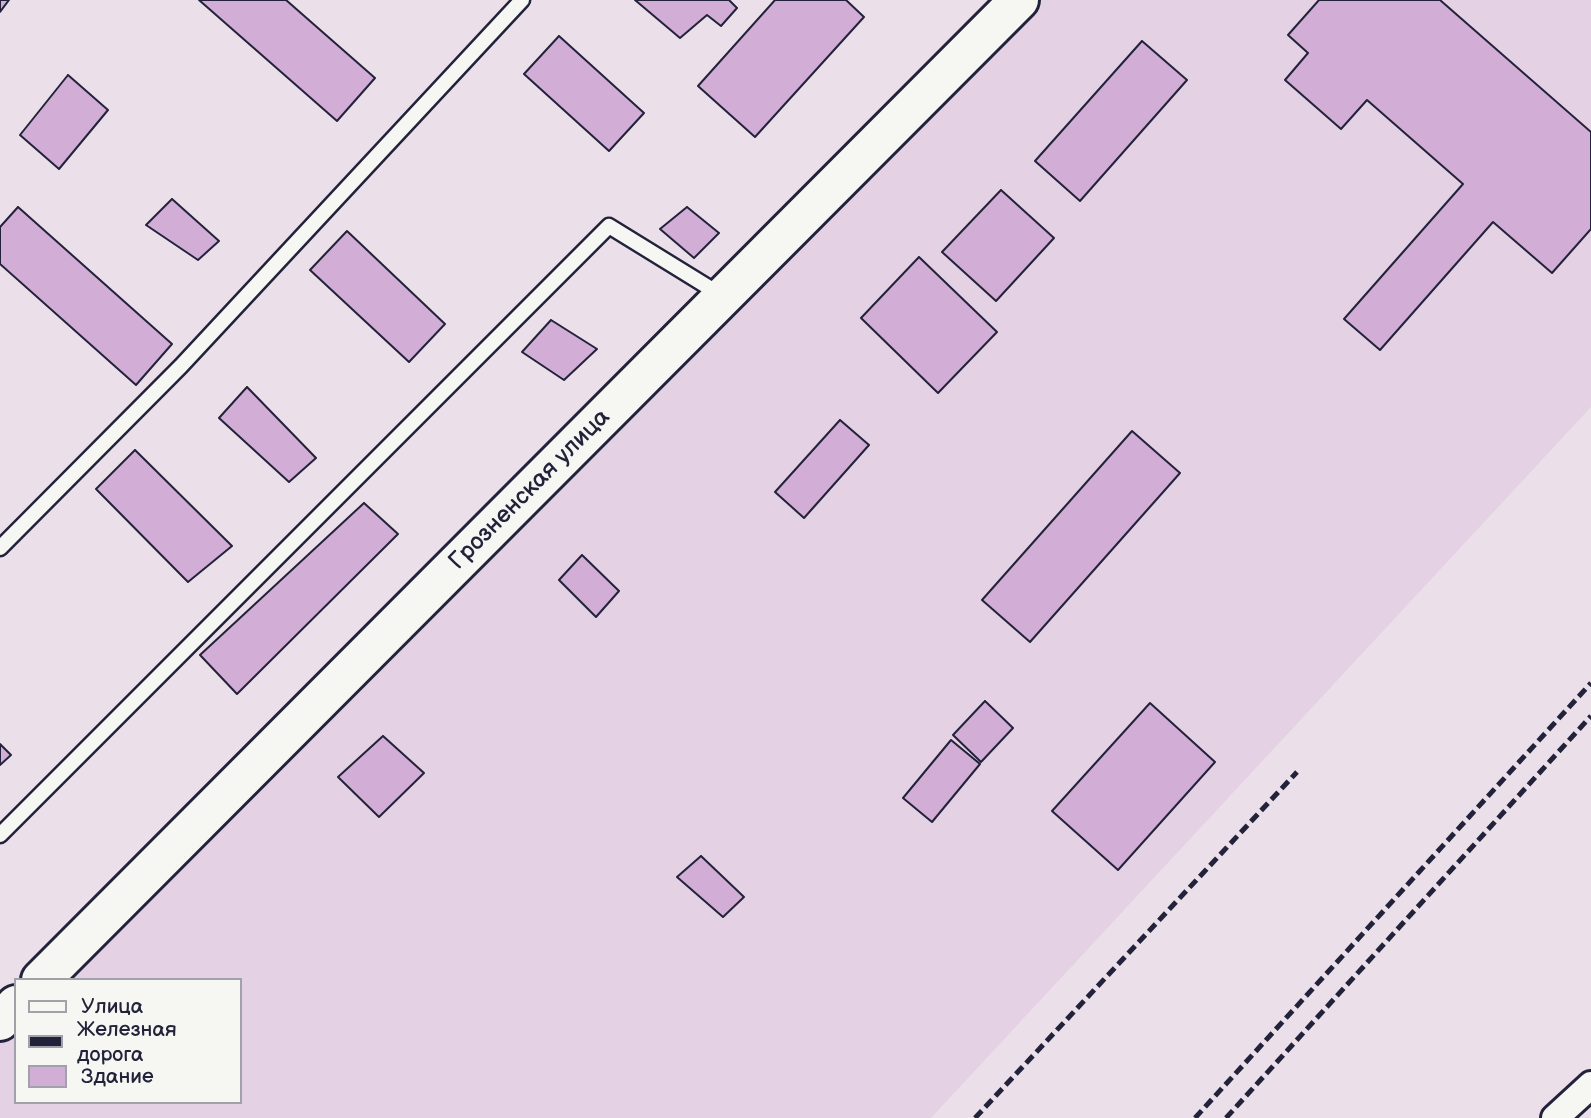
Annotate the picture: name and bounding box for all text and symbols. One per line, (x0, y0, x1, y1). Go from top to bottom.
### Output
street label: Грозненская улица (444, 404, 616, 576)
legend (14, 978, 242, 1104)
text: Улица (81, 994, 143, 1019)
text: Железная дорога (77, 1017, 177, 1067)
text: Здание (81, 1064, 154, 1089)

